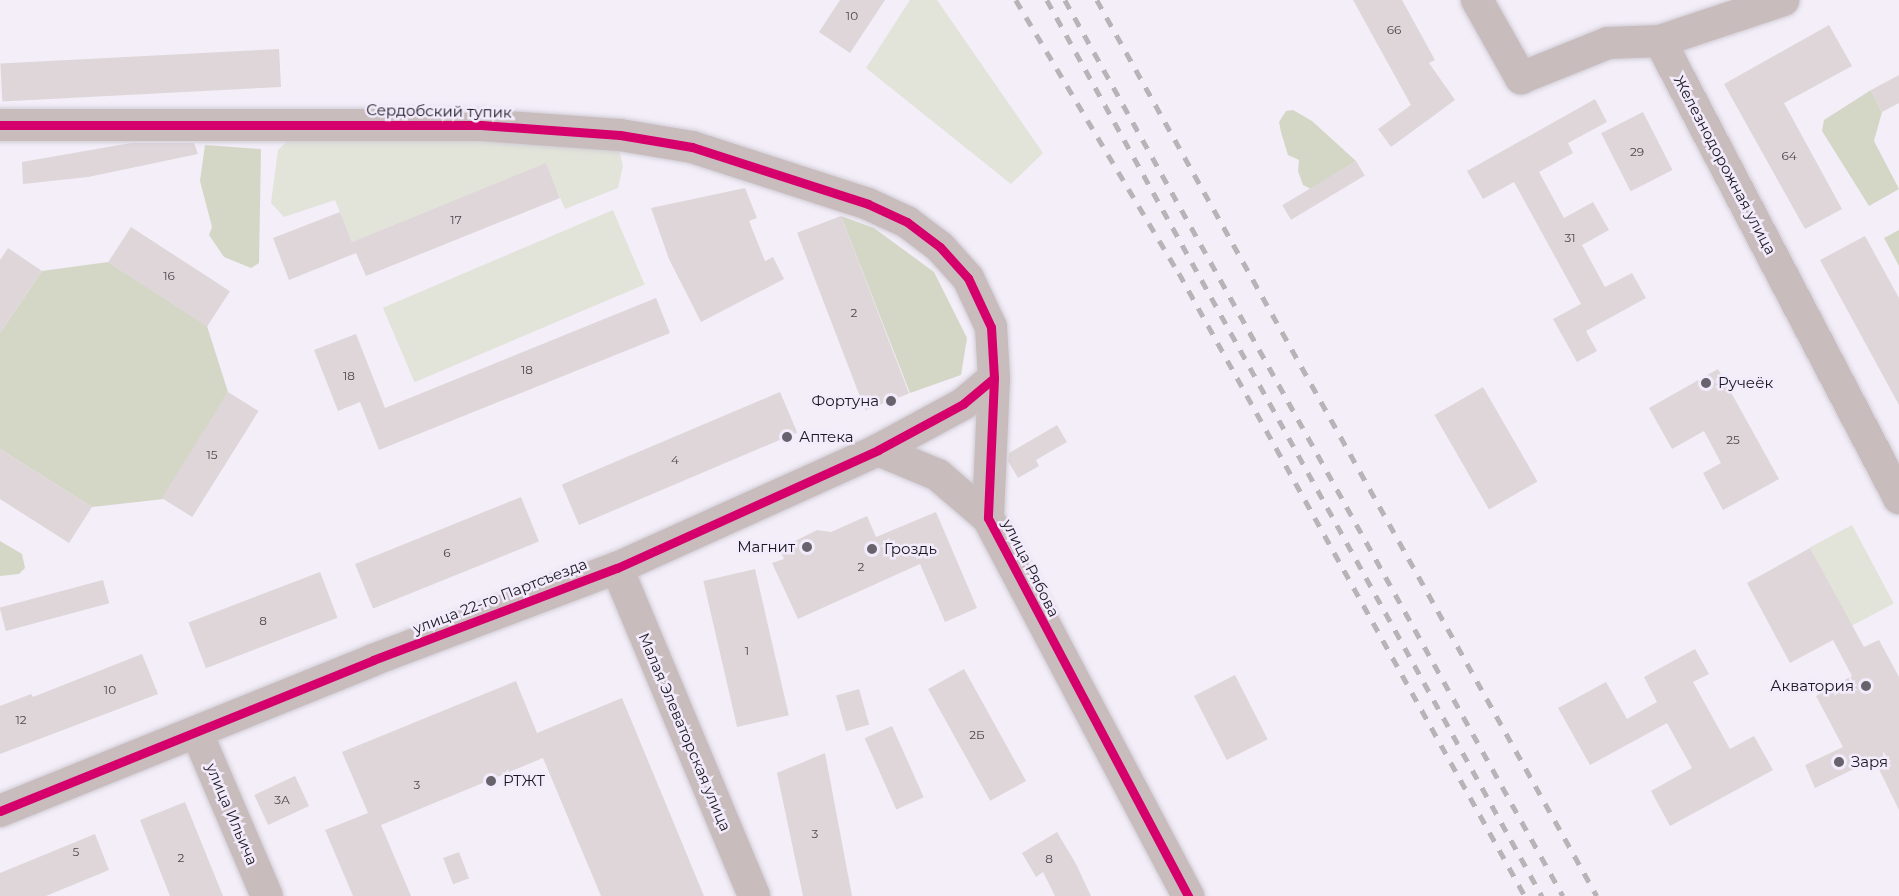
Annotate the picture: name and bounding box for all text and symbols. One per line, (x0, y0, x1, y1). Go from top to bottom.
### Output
house number: 10 (846, 9, 858, 23)
house number: 66 (1387, 23, 1401, 37)
street label: Железнодорожная улица (1670, 72, 1780, 258)
street label: Сердобский тупик (366, 101, 512, 121)
house number: 29 (1630, 145, 1644, 159)
house number: 64 (1781, 149, 1797, 163)
house number: 17 (450, 213, 462, 227)
house number: 31 (1564, 231, 1576, 245)
house number: 16 (163, 269, 175, 283)
house number: 2 (851, 306, 857, 320)
house number: 18 (521, 363, 533, 377)
house number: 18 (343, 369, 355, 383)
place label: Ручеёк (1718, 374, 1773, 392)
marker: Ручеёк (1699, 376, 1713, 390)
place label: Фортуна (811, 392, 879, 410)
marker: Фортуна (884, 394, 898, 408)
place label: Аптека (799, 428, 854, 446)
marker: Аптека (780, 430, 794, 444)
house number: 25 (1726, 433, 1740, 447)
house number: 15 (206, 448, 218, 462)
house number: 4 (671, 453, 679, 467)
street label: улица Рябова (999, 516, 1063, 620)
place label: Магнит (737, 538, 795, 556)
marker: Магнит (800, 540, 814, 554)
place label: Гроздь (884, 540, 937, 558)
marker: Гроздь (865, 542, 879, 556)
house number: 6 (443, 546, 451, 560)
street label: улица 22-го Партсъезда (410, 554, 590, 638)
house number: 2 (858, 560, 864, 574)
house number: 8 (259, 614, 267, 628)
street label: Малая Элеваторская улица (635, 630, 735, 834)
house number: 1 (745, 644, 749, 658)
place label: Акватория (1770, 677, 1854, 695)
marker: Акватория (1859, 679, 1873, 693)
house number: 10 (104, 683, 116, 697)
house number: 12 (15, 713, 27, 727)
house number: 2Б (969, 728, 985, 742)
place label: Заря (1851, 753, 1888, 771)
marker: Заря (1832, 755, 1846, 769)
street label: улица Ильича (202, 760, 262, 868)
place label: РТЖТ (503, 772, 545, 790)
marker: РТЖТ (484, 774, 498, 788)
house number: 3 (414, 778, 420, 792)
house number: 3А (274, 793, 290, 807)
house number: 3 (812, 827, 818, 841)
house number: 5 (73, 845, 79, 859)
house number: 2 (178, 851, 184, 865)
house number: 8 (1045, 852, 1053, 866)

